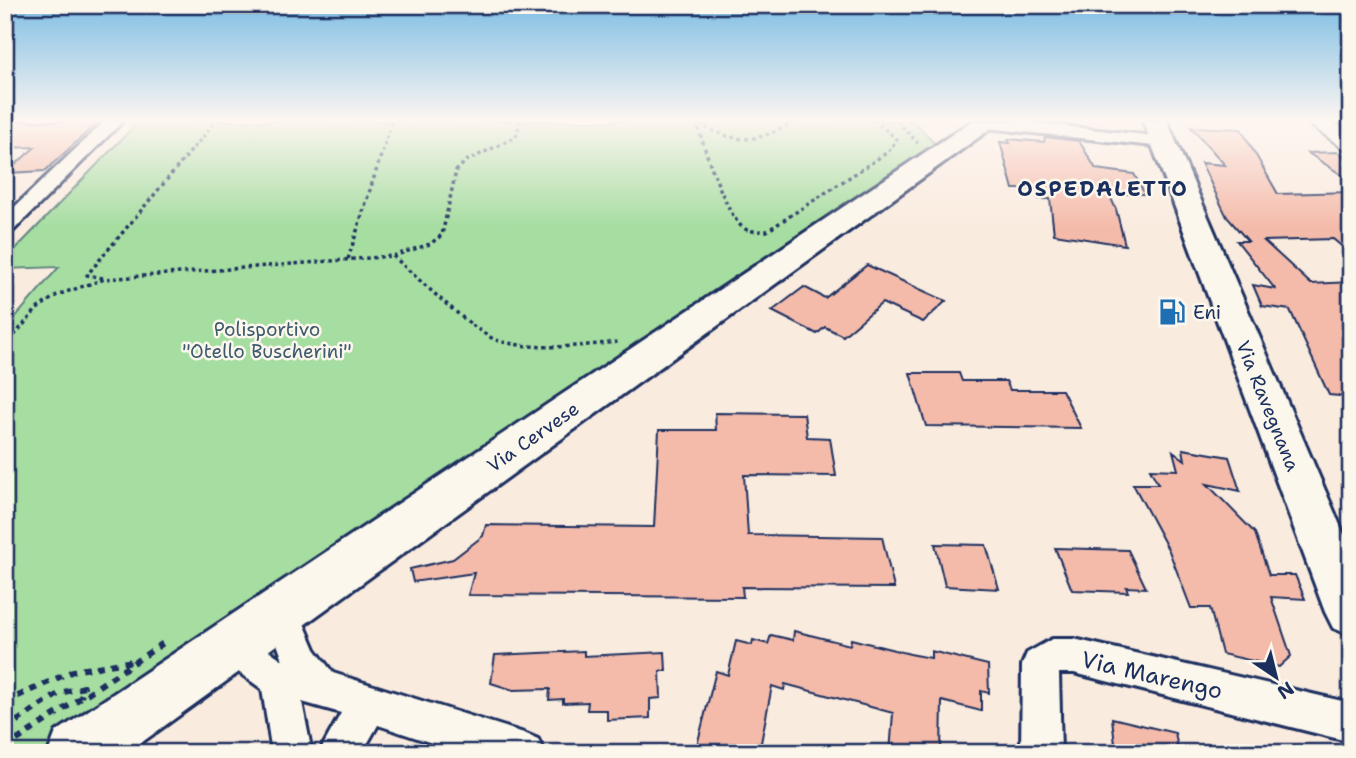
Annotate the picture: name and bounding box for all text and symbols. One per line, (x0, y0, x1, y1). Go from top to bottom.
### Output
district label: OSPEDALETTO (1017, 175, 1189, 203)
fuel station icon: Eni (1157, 297, 1187, 327)
place label: Eni (1193, 300, 1221, 325)
park label: Polisportivo "Otello Buscherini" (182, 317, 352, 364)
street label: Via Ravegnana (1230, 337, 1306, 475)
street label: Via Cervese (482, 396, 584, 478)
north arrow (1240, 642, 1310, 712)
street label: Via Marengo (1078, 644, 1226, 706)
text: N (1272, 676, 1299, 705)

